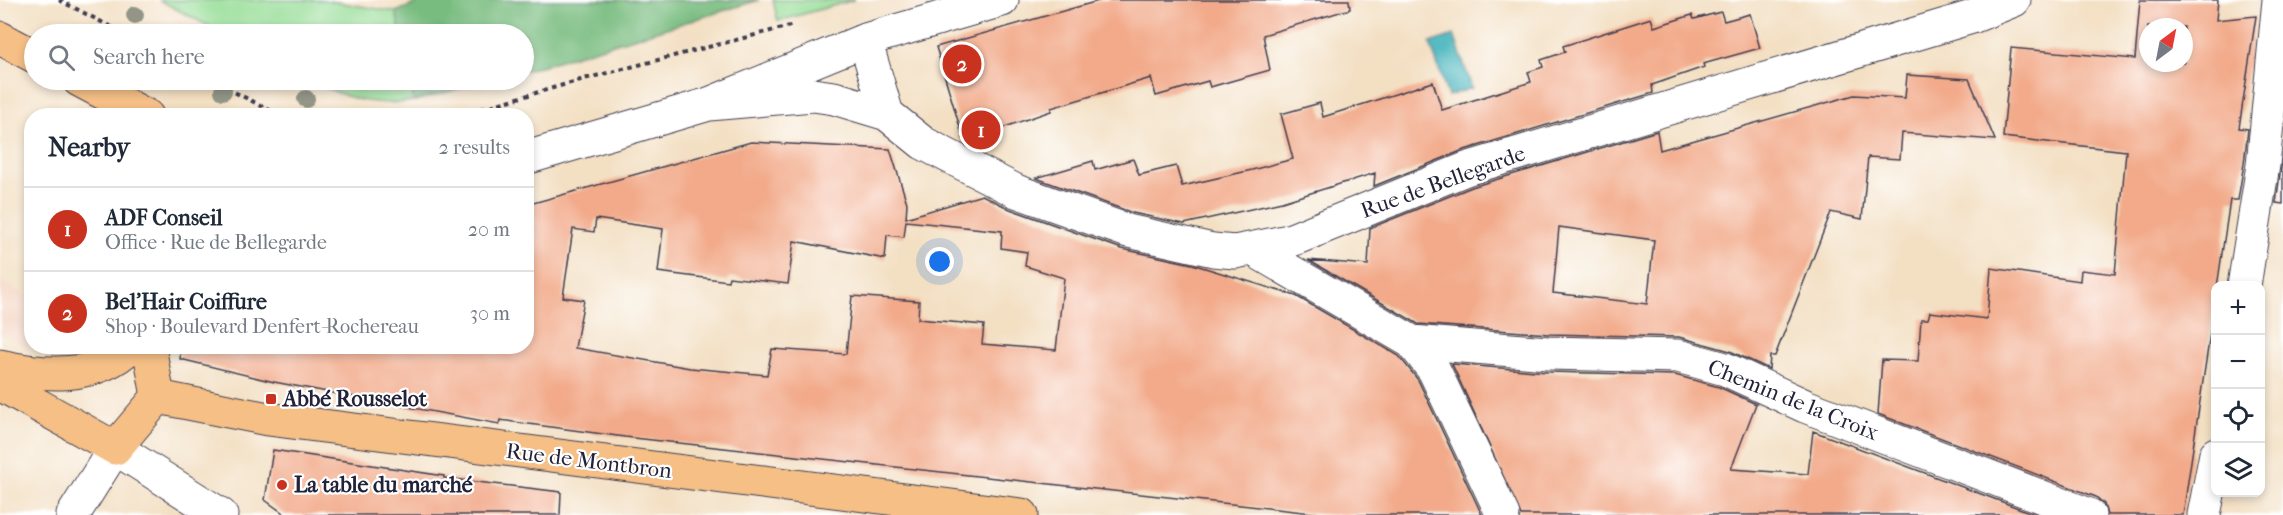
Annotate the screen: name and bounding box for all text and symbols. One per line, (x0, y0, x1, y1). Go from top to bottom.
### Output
north arrow (2139, 18, 2193, 72)
search box (24, 24, 534, 90)
icon: search (45, 41, 78, 74)
pin: 2 (942, 42, 982, 86)
text: Search here (93, 44, 205, 70)
pin: 1 (962, 108, 1000, 152)
text: Nearby (48, 132, 130, 163)
text: 2 results (439, 136, 510, 159)
street label: Rue de Bellegarde (1357, 140, 1529, 224)
text: ADF Conseil (105, 205, 223, 231)
text: 1 (64, 218, 71, 241)
text: 20 m (468, 218, 510, 241)
text: Office · Rue de Bellegarde (105, 231, 327, 254)
your location (925, 247, 954, 276)
map controls (2211, 281, 2265, 497)
button: + (2211, 281, 2265, 335)
text: Bel'Hair Coiffure (105, 289, 267, 315)
text: 2 (62, 302, 73, 325)
text: 30 m (470, 302, 510, 325)
text: Shop · Boulevard Denfert-Rochereau (105, 315, 419, 338)
button: − (2211, 335, 2265, 389)
street label: Chemin de la Croix (1704, 354, 1883, 446)
place label: Abbé Rousselot (281, 386, 428, 412)
button: locate (2211, 389, 2265, 443)
marker: Abbé Rousselot (264, 392, 278, 406)
street label: Rue de Montbron (505, 438, 674, 484)
button: layers (2211, 443, 2265, 497)
place label: La table du marché (294, 472, 473, 498)
marker: La table du marché (275, 478, 289, 492)

